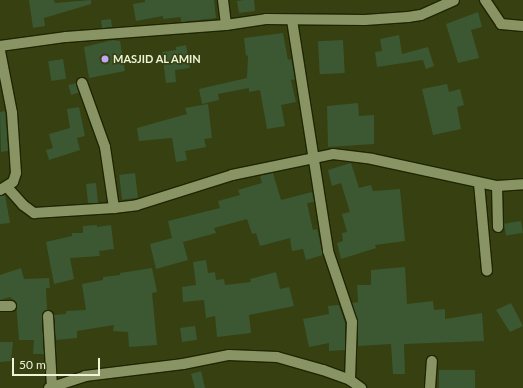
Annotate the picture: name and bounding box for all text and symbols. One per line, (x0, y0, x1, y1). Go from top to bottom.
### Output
place label: MASJID AL AMIN (113, 52, 202, 66)
marker: MASJID AL AMIN (100, 54, 110, 64)
scale bar (14, 350, 102, 376)
text: 50 m (19, 357, 46, 372)

